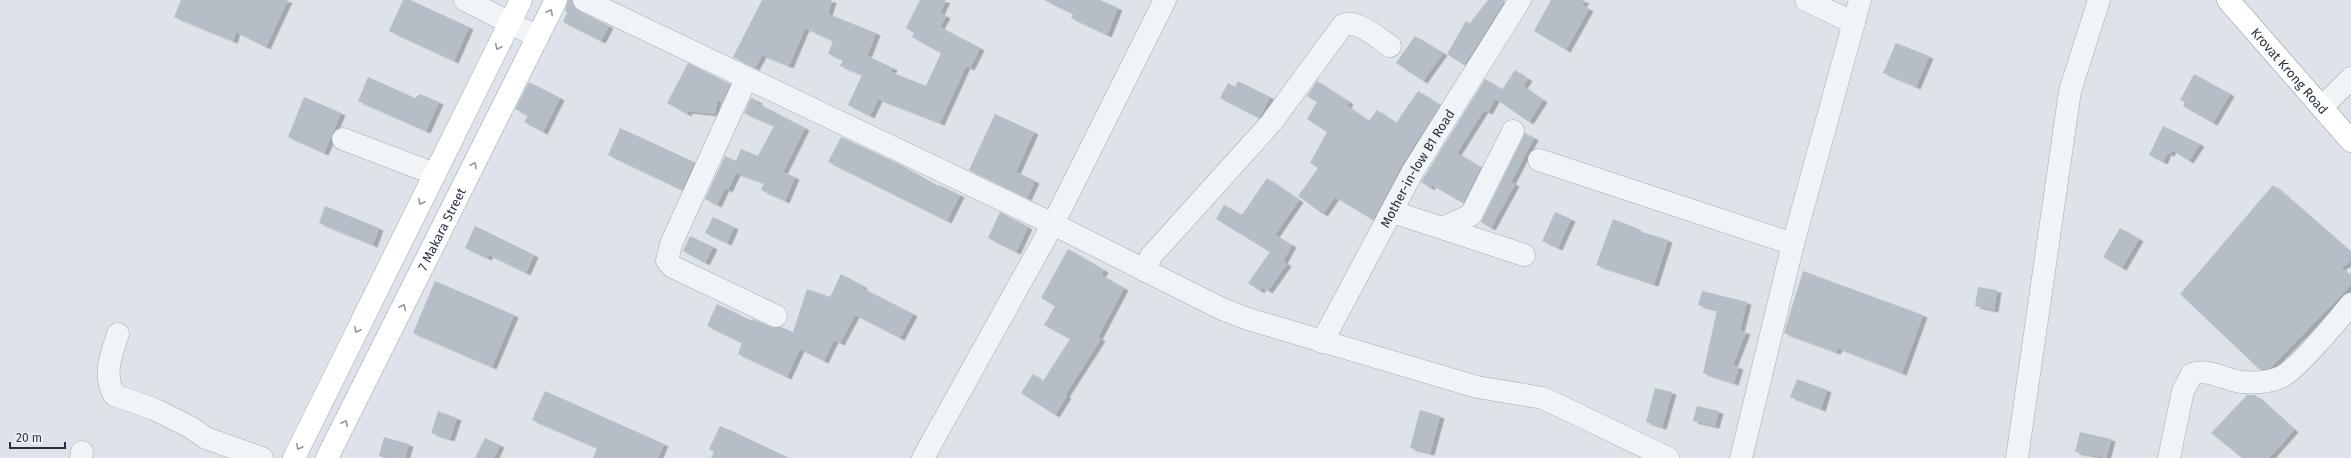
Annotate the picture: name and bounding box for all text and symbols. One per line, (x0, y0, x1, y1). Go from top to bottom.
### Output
one-way arrow (546, 8, 553, 16)
street label: Krovat Krong Road (2248, 25, 2331, 117)
one-way arrow (495, 43, 503, 51)
street label: Mother-in-low B1 Road (1377, 107, 1457, 230)
one-way arrow (469, 162, 476, 170)
street label: 7 Makara Street (415, 185, 469, 273)
one-way arrow (418, 197, 426, 205)
one-way arrow (398, 304, 406, 311)
one-way arrow (354, 326, 362, 334)
one-way arrow (340, 420, 348, 427)
scale bar (10, 424, 65, 450)
text: 20 m (16, 431, 42, 445)
one-way arrow (296, 443, 304, 450)

